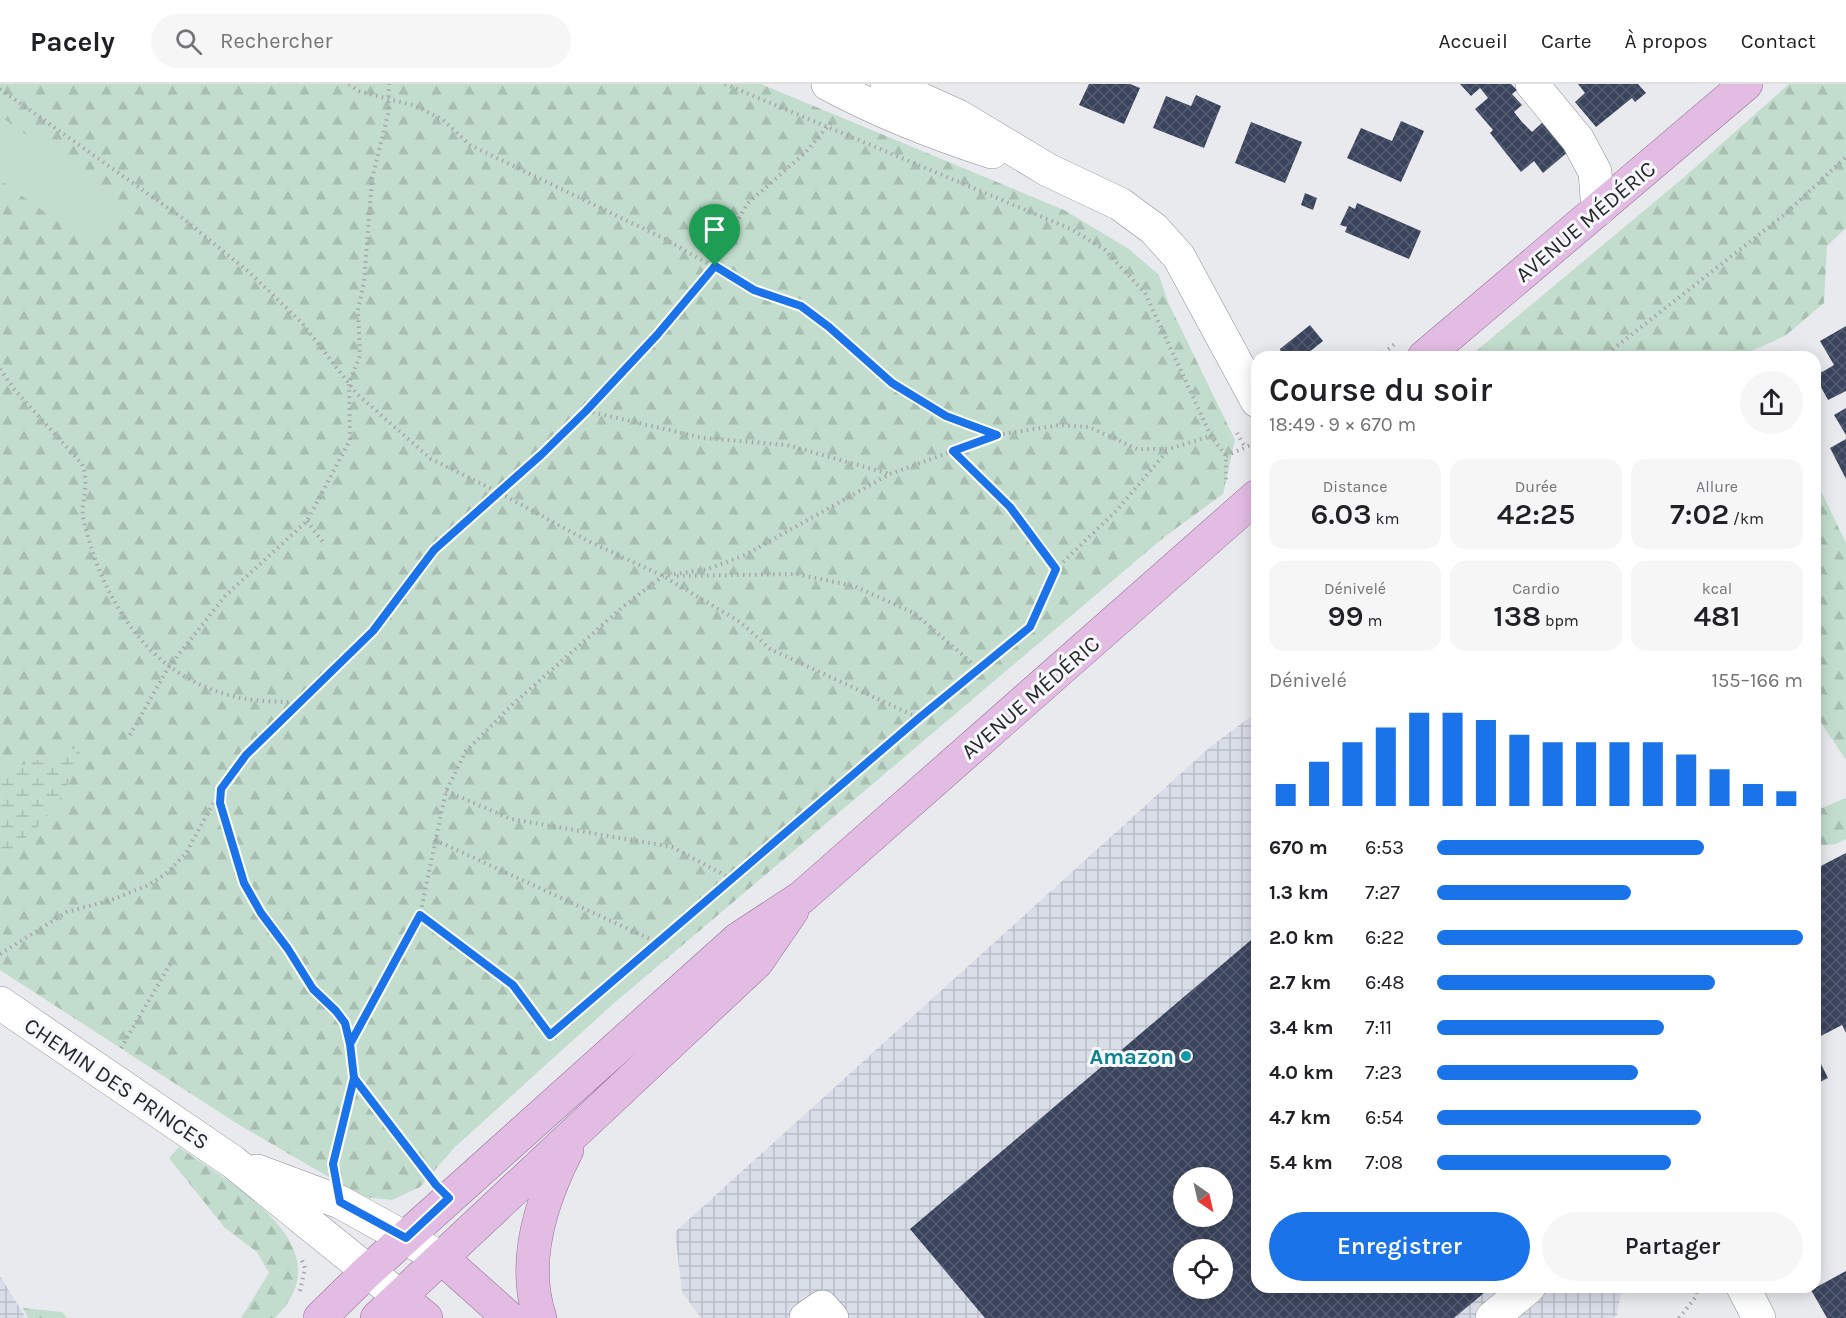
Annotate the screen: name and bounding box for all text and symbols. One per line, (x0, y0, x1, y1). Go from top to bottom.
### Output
search box (151, 14, 571, 68)
text: Pacely (30, 25, 115, 58)
icon: search (172, 25, 205, 58)
text: Rechercher (220, 28, 332, 54)
text: Accueil (1439, 29, 1508, 53)
text: Carte (1541, 29, 1592, 53)
text: À propos (1625, 29, 1708, 53)
text: Contact (1741, 29, 1816, 53)
street label: AVENUE MÉDÉRIC (1510, 155, 1661, 288)
pin (689, 204, 740, 266)
icon: arrive (698, 213, 731, 246)
text: Course du soir (1269, 371, 1492, 409)
button: share (1740, 371, 1803, 434)
text: 18:49 · 9 × 670 m (1269, 413, 1416, 436)
text: Distance (1323, 477, 1387, 496)
text: Durée (1515, 477, 1557, 496)
text: Allure (1696, 477, 1738, 496)
text: 6.03 (1311, 496, 1372, 532)
text: 42:25 (1497, 496, 1575, 532)
text: 7:02 (1670, 496, 1729, 532)
text: km (1372, 509, 1399, 528)
text: /km (1729, 509, 1764, 528)
text: Dénivelé (1324, 579, 1386, 598)
text: Cardio (1512, 579, 1560, 598)
text: kcal (1702, 579, 1732, 598)
text: 99 (1328, 598, 1364, 634)
text: 138 (1493, 598, 1541, 634)
text: 481 (1693, 598, 1741, 634)
text: m (1364, 611, 1382, 630)
text: bpm (1541, 611, 1579, 630)
street label: AVENUE MÉDÉRIC (956, 630, 1105, 765)
text: Dénivelé (1269, 669, 1347, 692)
text: 155–166 m (1711, 669, 1803, 692)
text: 670 m (1269, 836, 1328, 859)
text: 6:53 (1365, 836, 1404, 859)
text: 1.3 km (1269, 881, 1329, 904)
text: 7:27 (1365, 881, 1400, 904)
text: 2.0 km (1269, 926, 1334, 949)
text: 6:22 (1365, 926, 1404, 949)
text: 2.7 km (1269, 971, 1331, 994)
text: 6:48 (1365, 971, 1405, 994)
street label: CHEMIN DES PRINCES (19, 1012, 214, 1155)
text: 3.4 km (1269, 1016, 1334, 1039)
text: 7:11 (1365, 1016, 1392, 1039)
place label: Amazon (1089, 1044, 1174, 1070)
marker: Amazon (1179, 1049, 1193, 1063)
text: 4.0 km (1269, 1061, 1334, 1084)
text: 7:23 (1365, 1061, 1402, 1084)
text: 4.7 km (1269, 1106, 1331, 1129)
text: 6:54 (1365, 1106, 1404, 1129)
text: 5.4 km (1269, 1151, 1333, 1174)
text: 7:08 (1365, 1151, 1403, 1174)
north arrow (1173, 1167, 1233, 1227)
map controls (1173, 1167, 1233, 1299)
button: Enregistrer (1269, 1212, 1530, 1281)
button: Partager (1542, 1212, 1803, 1281)
button: locate (1173, 1239, 1233, 1299)

